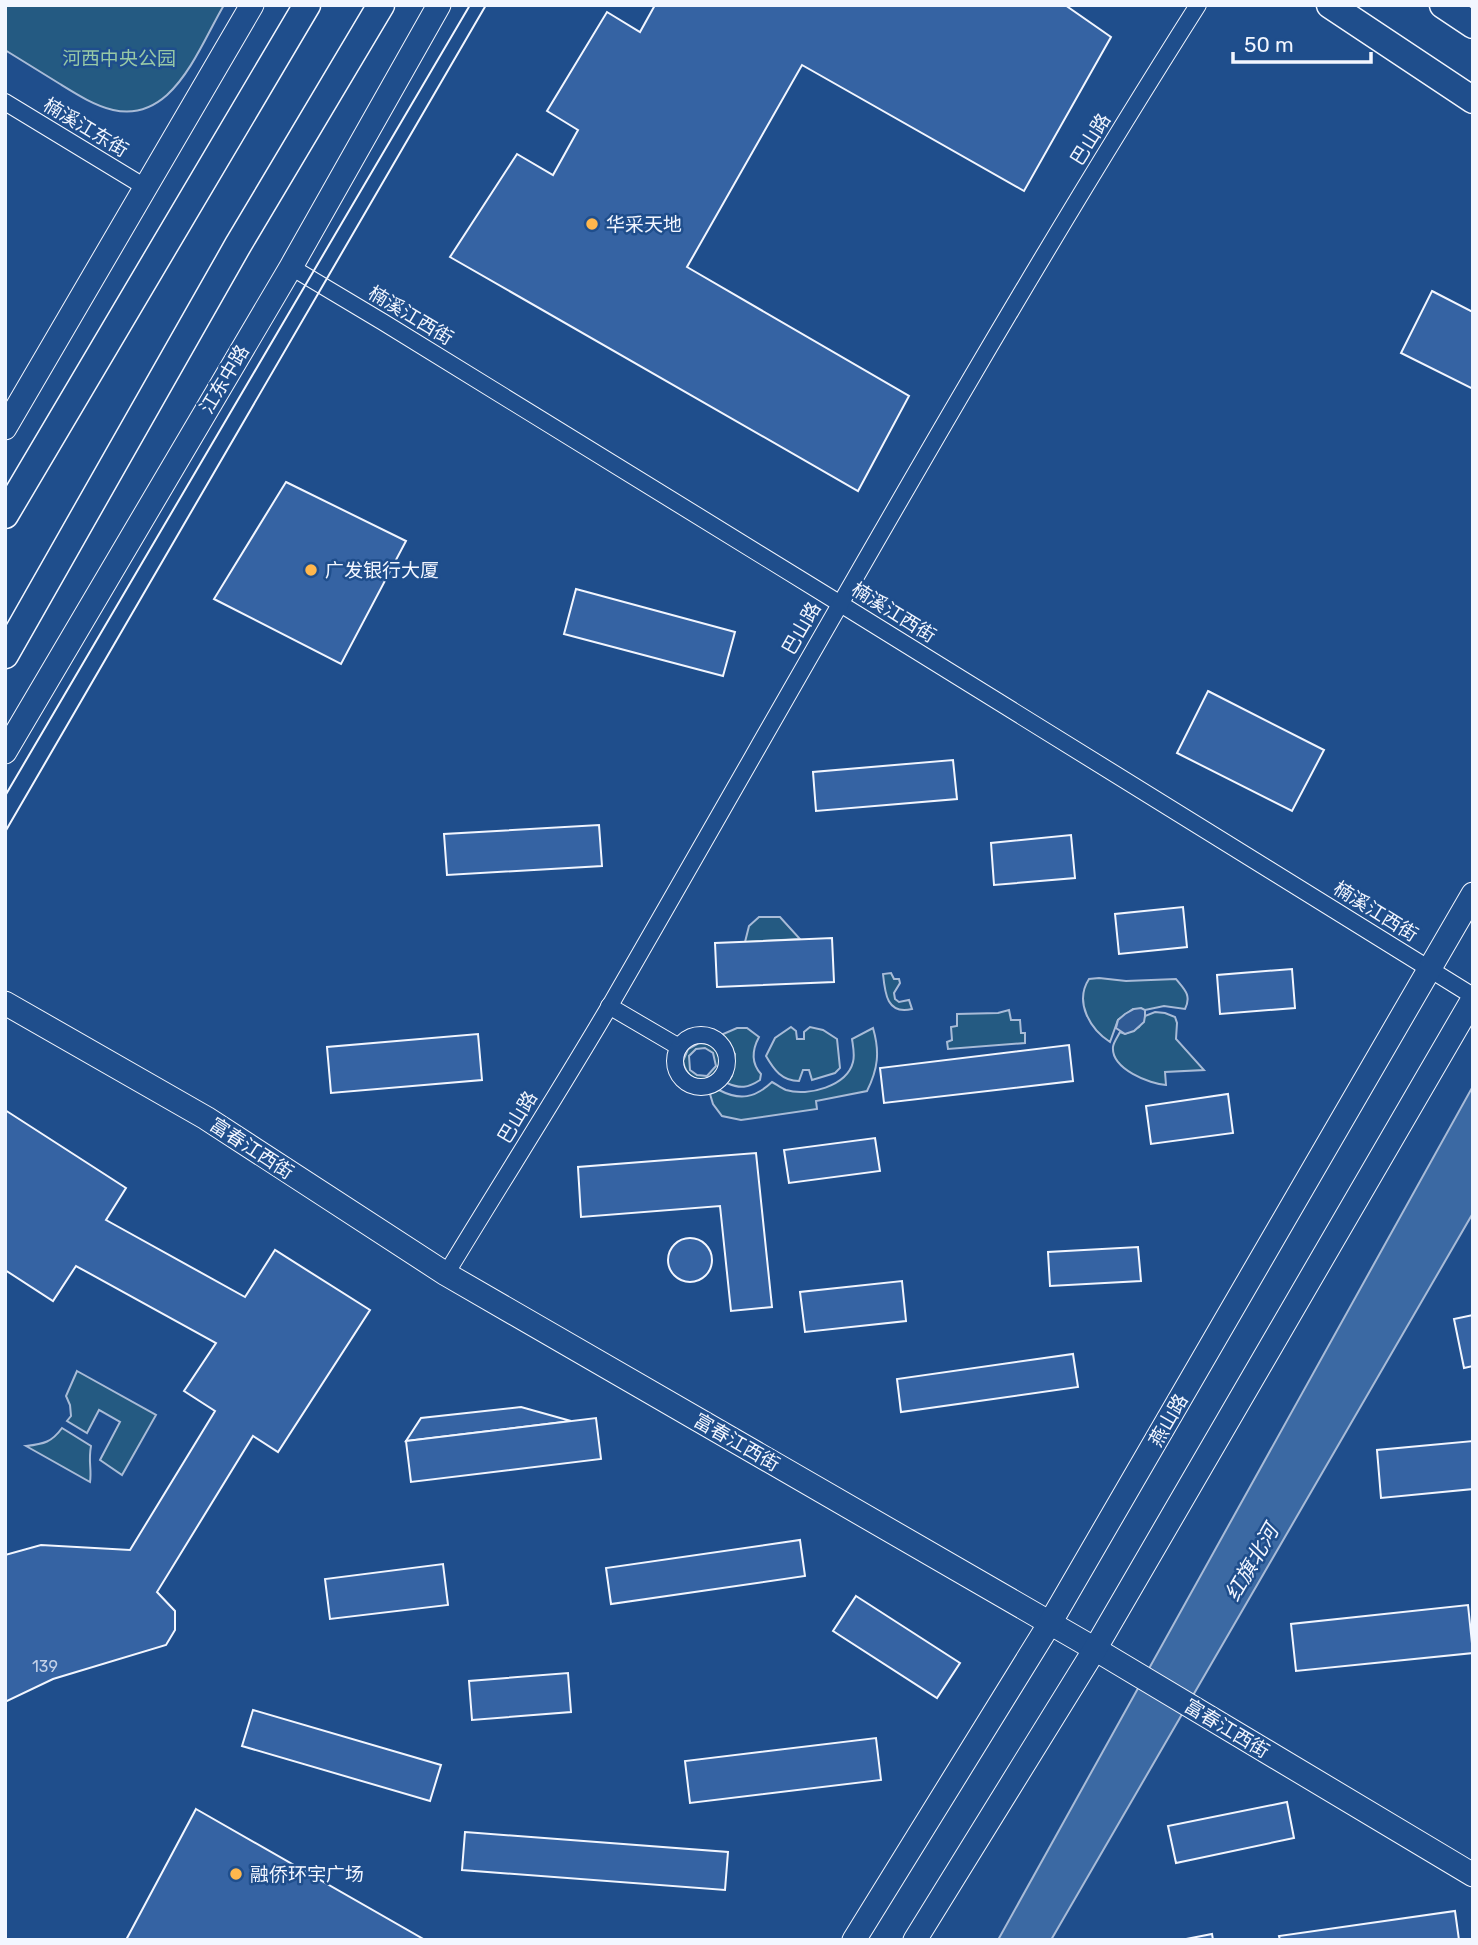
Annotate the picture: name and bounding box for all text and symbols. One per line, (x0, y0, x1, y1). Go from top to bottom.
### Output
scale bar (1233, 21, 1371, 65)
text: 50 m (1244, 32, 1294, 57)
park label: 河西中央公园 (62, 47, 176, 70)
street label: 楠溪江东街 (39, 93, 132, 162)
street label: 巴山路 (1066, 109, 1115, 170)
place label: 华采天地 (606, 213, 682, 236)
marker: 华采天地 (584, 216, 600, 232)
street label: 楠溪江西街 (364, 281, 457, 350)
street label: 江东中路 (195, 341, 254, 418)
place label: 广发银行大厦 (325, 559, 439, 582)
marker: 广发银行大厦 (303, 562, 319, 578)
street label: 楠溪江西街 (847, 577, 940, 647)
street label: 巴山路 (777, 598, 826, 659)
street label: 楠溪江西街 (1329, 876, 1422, 946)
street label: 巴山路 (493, 1087, 542, 1148)
street label: 富春江西街 (206, 1113, 298, 1184)
street label: 燕山路 (1144, 1390, 1193, 1451)
street label: 富春江西街 (690, 1409, 784, 1476)
water label: 红旗北河 (1220, 1517, 1285, 1605)
house number: 139 (32, 1657, 58, 1676)
street label: 富春江西街 (1180, 1694, 1273, 1763)
place label: 融侨环宇广场 (250, 1863, 364, 1886)
marker: 融侨环宇广场 (228, 1866, 244, 1882)

